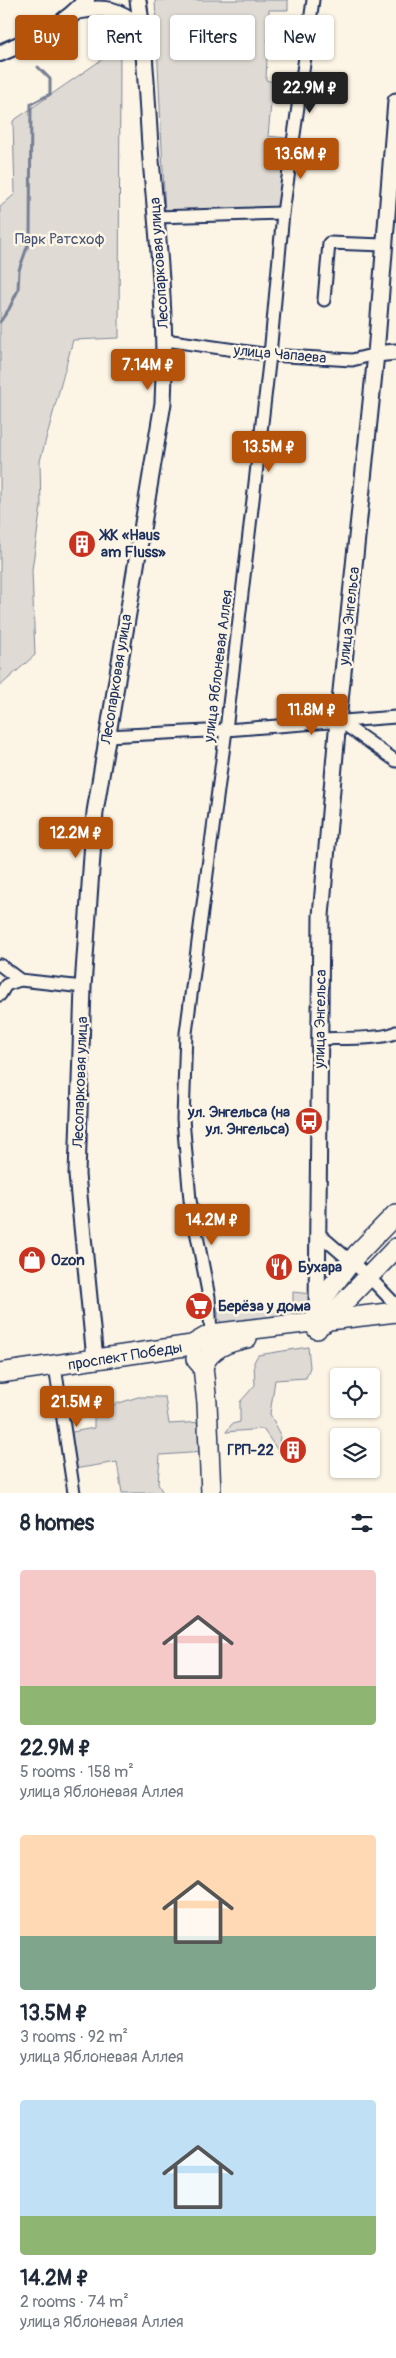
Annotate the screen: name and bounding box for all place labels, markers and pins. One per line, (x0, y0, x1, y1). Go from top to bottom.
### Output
pin: 22.9M ₽ (264, 72, 356, 114)
pin: 13.6M ₽ (255, 138, 347, 180)
pin: 7.14M ₽ (102, 348, 194, 391)
pin: 13.5M ₽ (223, 430, 315, 473)
place label: ЖК «Haus am Fluss» (98, 526, 166, 562)
building icon: ЖК «Haus am Fluss» (67, 529, 97, 559)
pin: 11.8M ₽ (266, 694, 358, 736)
pin: 12.2M ₽ (30, 816, 122, 859)
place label: ул. Энгельса (на ул. Энгельса) (187, 1103, 290, 1139)
bus stop icon: ул. Энгельса (на ул. Энгельса) (294, 1106, 324, 1136)
pin: 14.2M ₽ (166, 1204, 258, 1246)
shop icon: Ozon (17, 1245, 47, 1275)
place label: Ozon (51, 1251, 85, 1270)
restaurant icon: Бухара (264, 1252, 294, 1282)
place label: Бухара (298, 1258, 342, 1277)
supermarket icon: Берёза у дома (184, 1291, 214, 1321)
place label: Берёза у дома (218, 1297, 311, 1316)
pin: 21.5M ₽ (31, 1386, 123, 1428)
building icon: ГРП-22 (278, 1435, 308, 1465)
place label: ГРП-22 (227, 1441, 274, 1460)

